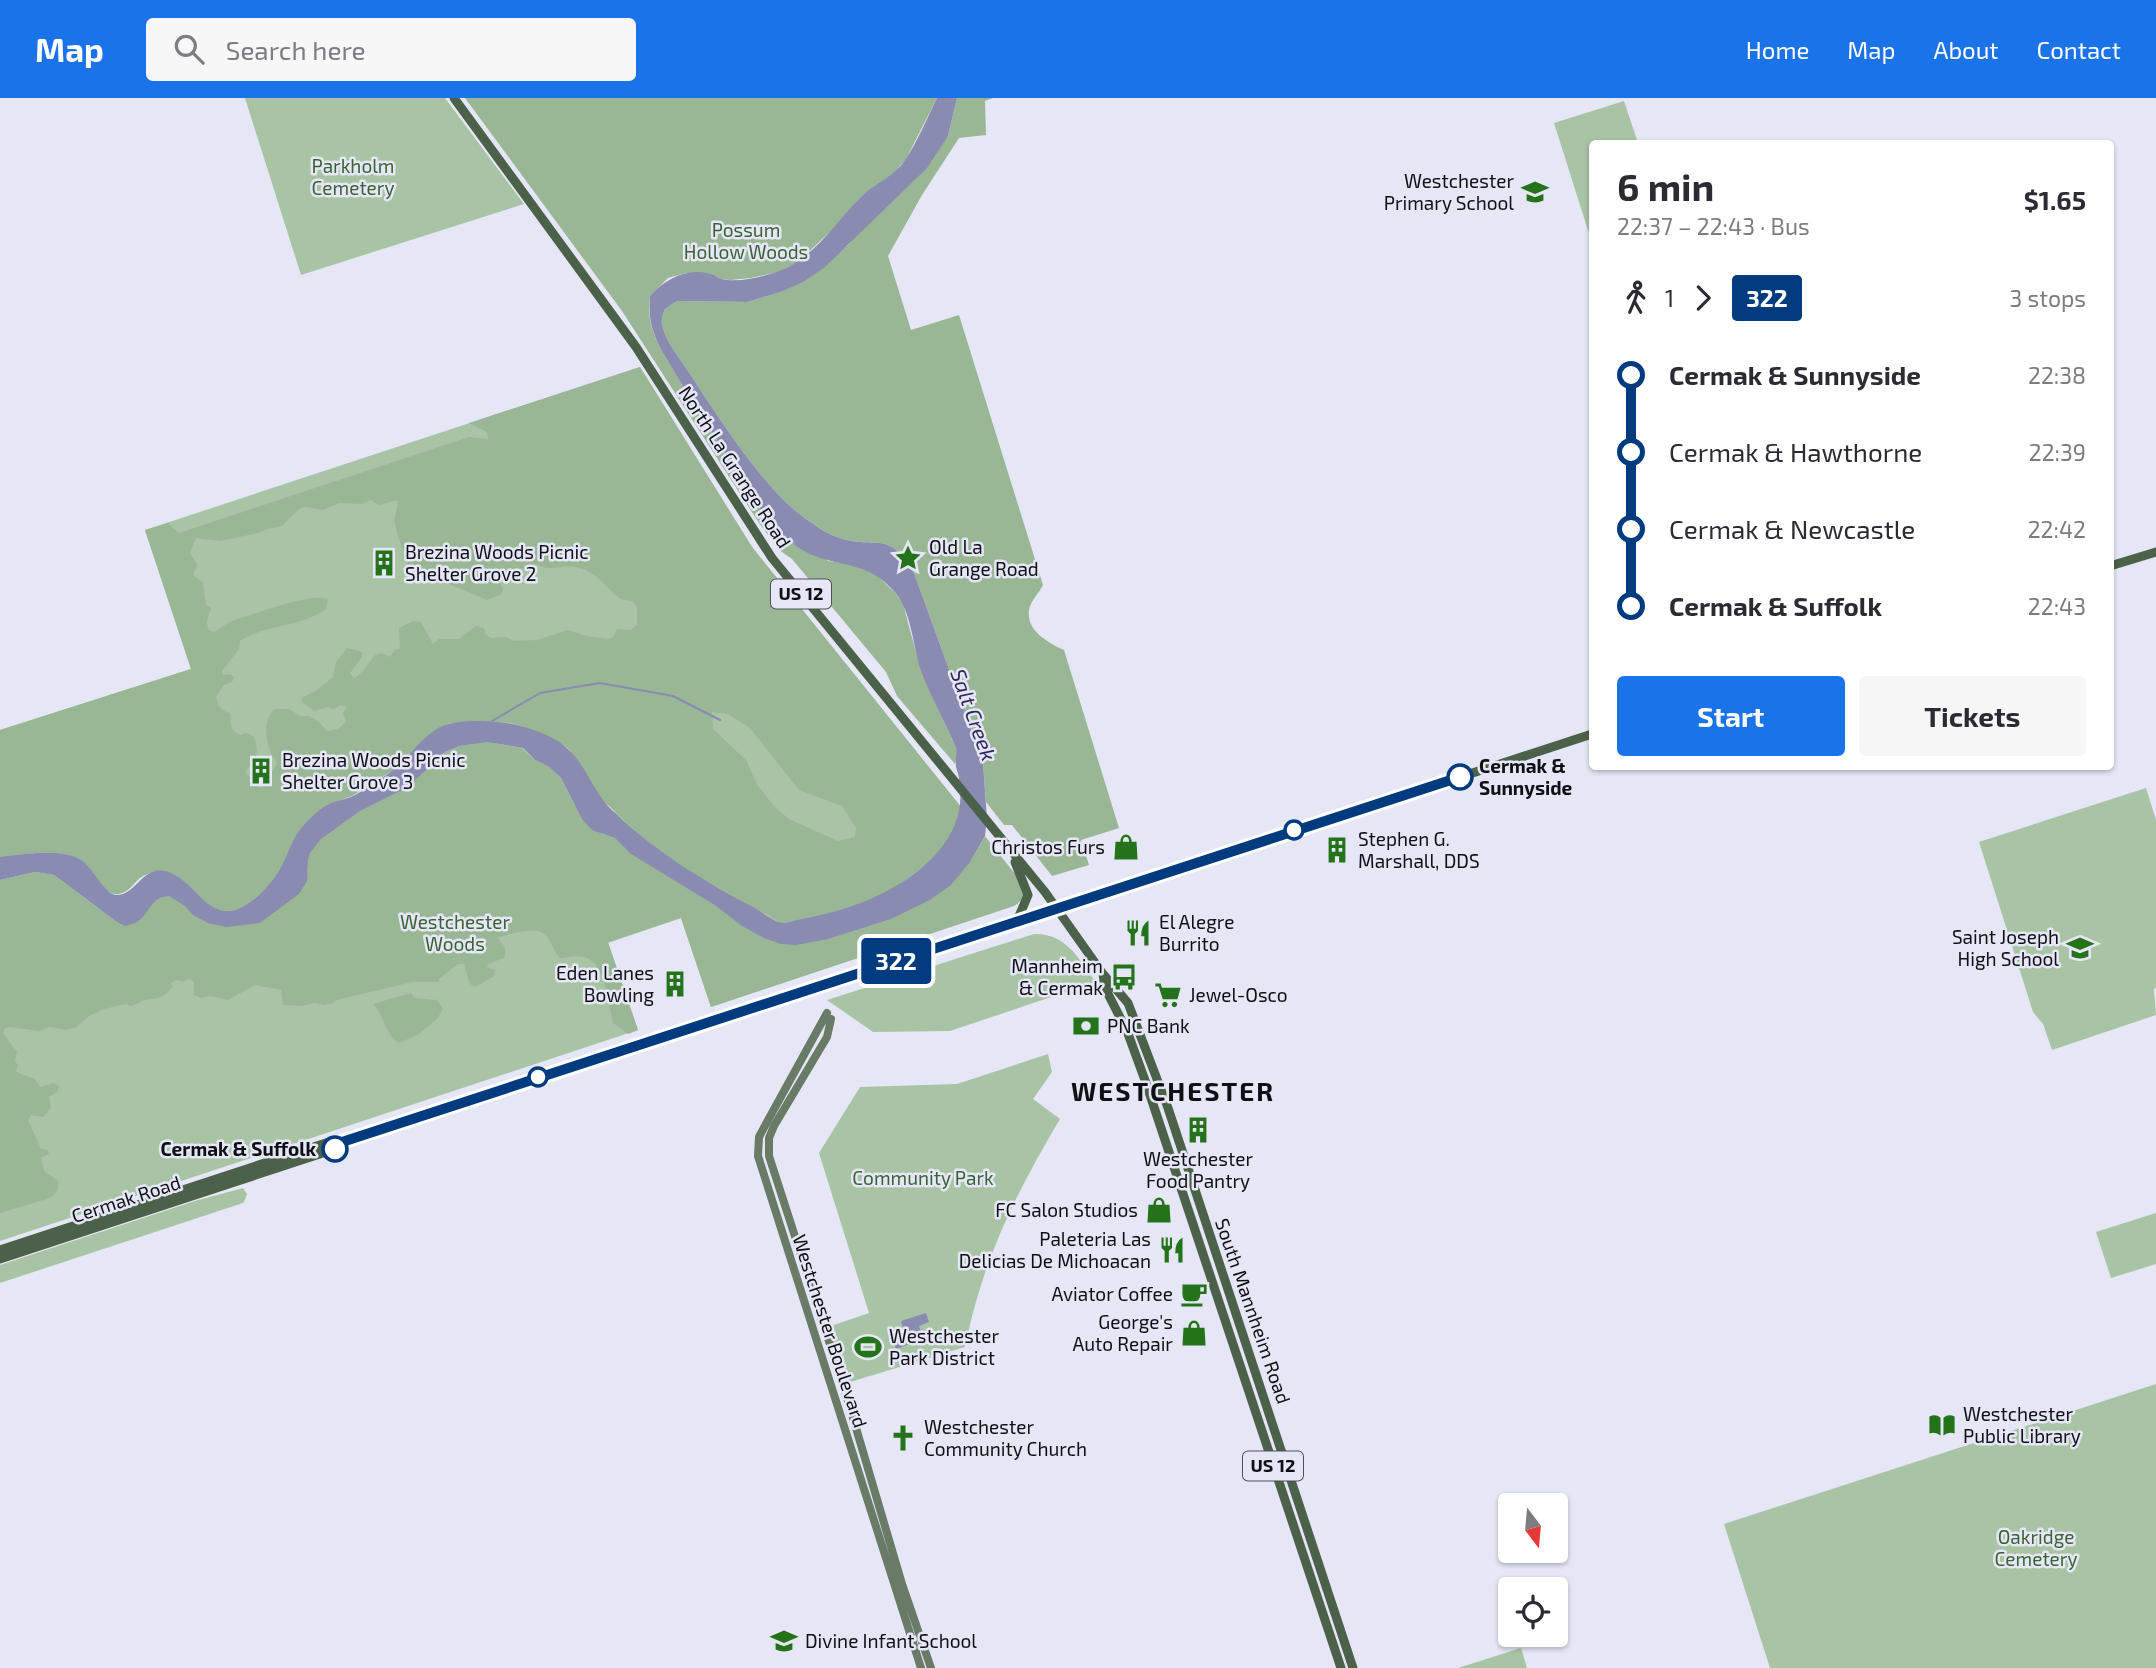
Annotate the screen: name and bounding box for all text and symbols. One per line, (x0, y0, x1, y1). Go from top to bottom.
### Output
search box (146, 18, 636, 81)
text: Map (35, 29, 104, 69)
icon: search (170, 30, 208, 68)
text: Search here (226, 34, 365, 65)
text: Home (1746, 35, 1809, 64)
text: Map (1847, 35, 1895, 64)
text: About (1933, 35, 1999, 64)
text: Contact (2037, 35, 2121, 64)
park label: Parkholm Cemetery (312, 154, 395, 199)
text: 6 min (1617, 163, 1714, 209)
place label: Westchester Primary School (1384, 169, 1514, 214)
school or university icon: Westchester Primary School (1520, 177, 1550, 207)
text: $1.65 (2024, 184, 2086, 215)
text: 22:37 – 22:43 · Bus (1617, 212, 1810, 240)
park label: Possum Hollow Woods (684, 218, 808, 263)
icon: walk (1617, 279, 1655, 317)
icon: forward (1684, 279, 1722, 317)
text: 322 (1746, 283, 1788, 312)
text: 1 (1665, 284, 1674, 312)
text: 3 stops (2010, 284, 2086, 312)
text: Cermak & Sunnyside (1669, 359, 1921, 390)
text: 22:38 (2028, 361, 2086, 389)
street label: North La Grange Road (674, 381, 796, 552)
text: Cermak & Hawthorne (1669, 436, 1922, 467)
text: 22:39 (2029, 438, 2086, 466)
text: Cermak & Newcastle (1669, 513, 1915, 544)
text: 22:42 (2028, 515, 2086, 543)
place label: Old La Grange Road (929, 535, 1039, 580)
place label: Brezina Woods Picnic Shelter Grove 2 (405, 540, 589, 585)
place icon: Old La Grange Road (893, 543, 923, 573)
building icon: Brezina Woods Picnic Shelter Grove 2 (369, 548, 399, 578)
road number: US 12 (771, 580, 831, 608)
text: Cermak & Suffolk (1669, 590, 1882, 621)
text: 22:43 (2028, 592, 2086, 620)
water label: Salt Creek (946, 665, 1003, 764)
button: Start (1617, 676, 1845, 756)
button: Tickets (1859, 676, 2086, 756)
place label: Brezina Woods Picnic Shelter Grove 3 (282, 748, 466, 793)
place label: Cermak & Sunnyside (1479, 754, 1573, 800)
building icon: Brezina Woods Picnic Shelter Grove 3 (246, 756, 276, 786)
marker: Cermak & Sunnyside (1447, 764, 1473, 790)
unlabelled marker (1284, 820, 1304, 840)
place label: Stephen G. Marshall, DDS (1358, 827, 1480, 872)
shop icon: Christos Furs (1111, 832, 1141, 862)
place label: Christos Furs (991, 835, 1105, 858)
building icon: Stephen G. Marshall, DDS (1322, 835, 1352, 865)
park label: Westchester Woods (400, 910, 510, 955)
place label: El Alegre Burrito (1159, 910, 1234, 955)
restaurant icon: El Alegre Burrito (1123, 918, 1153, 948)
place label: Saint Joseph High School (1952, 925, 2059, 970)
school or university icon: Saint Joseph High School (2065, 933, 2095, 963)
line badge: 322 (856, 938, 936, 984)
text: 322 (875, 946, 917, 975)
place label: Mannheim & Cermak (1011, 954, 1103, 999)
place label: Eden Lanes Bowling (556, 961, 654, 1006)
bus stop icon: Mannheim & Cermak (1109, 962, 1139, 992)
building icon: Eden Lanes Bowling (660, 969, 690, 999)
supermarket icon: Jewel-Osco (1153, 980, 1183, 1010)
place label: Jewel-Osco (1189, 983, 1288, 1006)
bank icon: PNC Bank (1071, 1011, 1101, 1041)
place label: PNC Bank (1107, 1014, 1190, 1037)
unlabelled marker (528, 1067, 548, 1087)
district label: WESTCHESTER (1071, 1075, 1275, 1106)
building icon: Westchester Food Pantry (1183, 1115, 1213, 1145)
marker: Cermak & Suffolk (322, 1136, 348, 1162)
place label: Cermak & Suffolk (160, 1137, 316, 1160)
place label: Westchester Food Pantry (1143, 1147, 1253, 1192)
park label: Community Park (852, 1166, 994, 1189)
street label: Cermak Road (68, 1170, 183, 1227)
shop icon: FC Salon Studios (1144, 1195, 1174, 1225)
place label: FC Salon Studios (995, 1198, 1138, 1221)
street label: South Mannheim Road (1211, 1215, 1296, 1407)
place label: Paleteria Las Delicias De Michoacan (959, 1227, 1151, 1272)
street label: Westchester Boulevard (788, 1231, 873, 1430)
restaurant icon: Paleteria Las Delicias De Michoacan (1157, 1235, 1187, 1265)
cafe icon: Aviator Coffee (1179, 1279, 1209, 1309)
place label: Aviator Coffee (1051, 1282, 1173, 1305)
place label: George's Auto Repair (1072, 1310, 1173, 1355)
shop icon: George's Auto Repair (1179, 1318, 1209, 1348)
place label: Westchester Park District (889, 1324, 999, 1369)
sports icon: Westchester Park District (853, 1332, 883, 1362)
place label: Westchester Public Library (1963, 1402, 2081, 1447)
library icon: Westchester Public Library (1927, 1410, 1957, 1440)
place label: Westchester Community Church (924, 1415, 1087, 1460)
church icon: Westchester Community Church (888, 1423, 918, 1453)
road number: US 12 (1243, 1451, 1303, 1480)
north arrow (1498, 1493, 1568, 1563)
map controls (1498, 1493, 1568, 1647)
park label: Oakridge Cemetery (1995, 1525, 2078, 1570)
button: locate (1498, 1577, 1568, 1647)
school or university icon: Divine Infant School (769, 1626, 799, 1656)
place label: Divine Infant School (805, 1629, 977, 1652)

